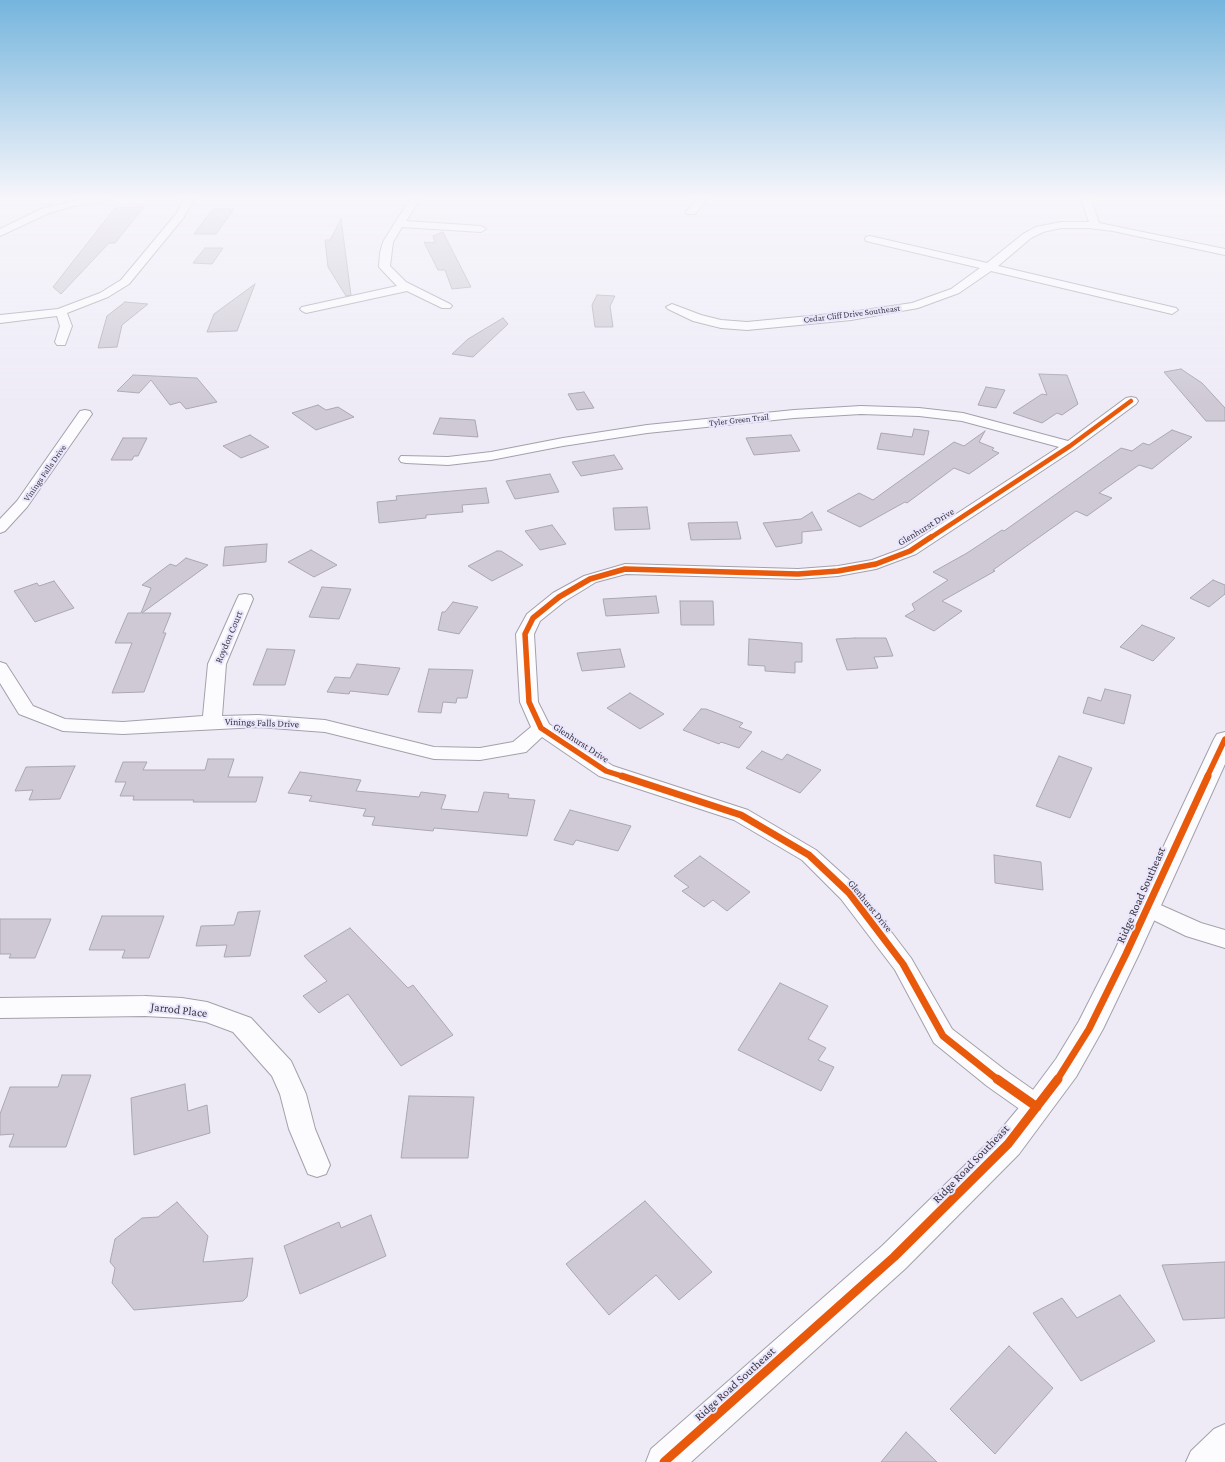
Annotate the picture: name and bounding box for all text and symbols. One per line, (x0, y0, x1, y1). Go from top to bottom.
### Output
street label: Cedar Cliff Drive Southeast (803, 303, 901, 325)
street label: Tyler Green Trail (709, 411, 769, 429)
street label: Vinings Falls Drive (21, 443, 69, 503)
street label: Glenhurst Drive (896, 505, 956, 549)
street label: Roydon Court (213, 609, 245, 665)
street label: Vinings Falls Drive (225, 716, 299, 730)
street label: Glenhurst Drive (551, 721, 611, 765)
street label: Ridge Road Southeast (1113, 845, 1169, 945)
street label: Glenhurst Drive (845, 877, 895, 935)
street label: Jarrod Place (150, 999, 208, 1021)
street label: Ridge Road Southeast (930, 1122, 1012, 1206)
street label: Ridge Road Southeast (692, 1344, 778, 1424)

